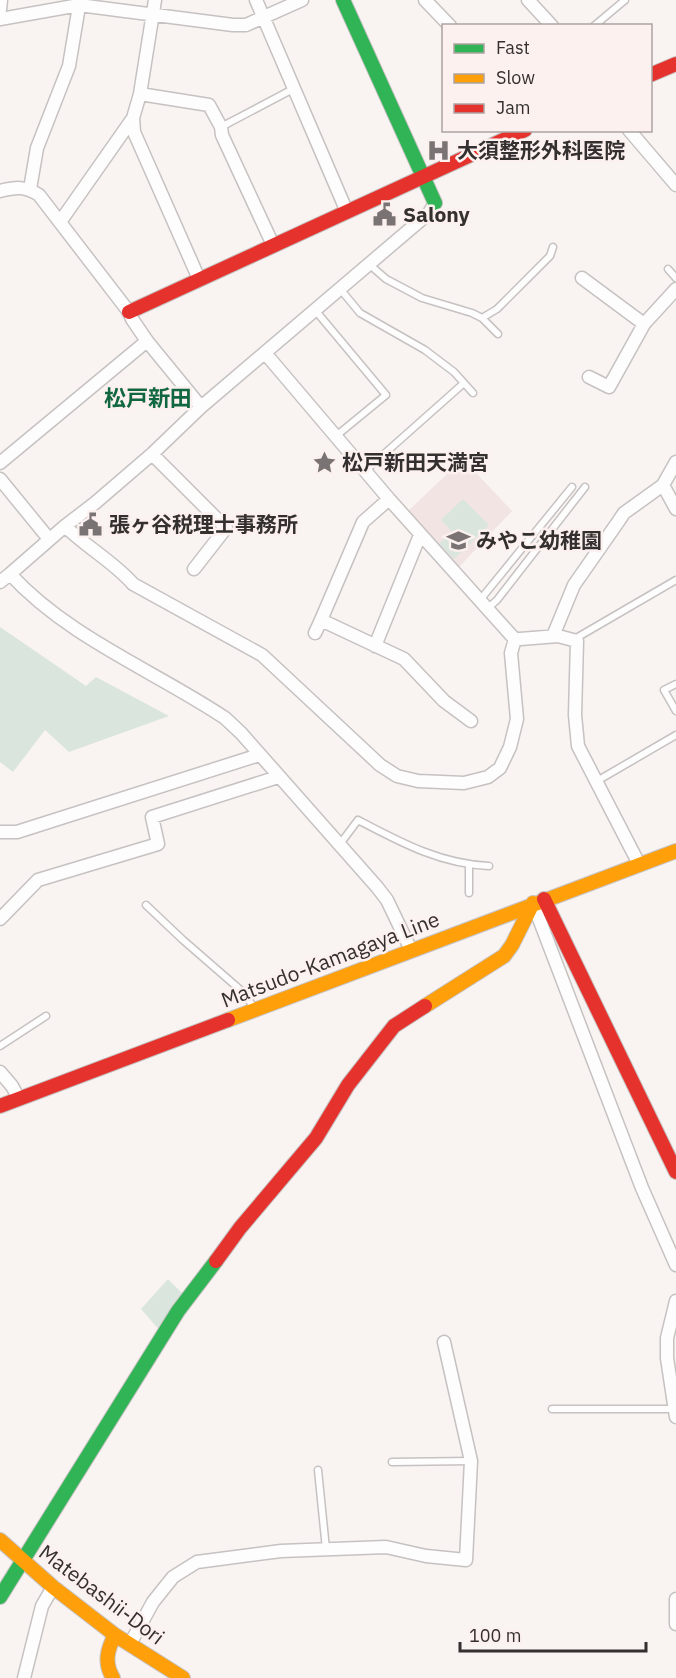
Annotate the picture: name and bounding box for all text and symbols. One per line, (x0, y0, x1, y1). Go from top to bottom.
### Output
legend (442, 24, 652, 132)
text: Fast (496, 36, 530, 59)
text: Slow (496, 66, 535, 89)
text: Jam (496, 96, 531, 119)
place label: 大須整形外科医院 (457, 136, 625, 164)
hospital icon: 大須整形外科医院 (426, 137, 452, 163)
place label: Salony (403, 200, 471, 228)
public building icon: Salony (372, 201, 398, 227)
district label: 松戸新田 (104, 383, 192, 412)
place label: 松戸新田天満宮 (342, 448, 489, 476)
place icon: 松戸新田天満宮 (311, 449, 337, 475)
place label: 張ヶ谷税理士事務所 (109, 510, 298, 538)
public building icon: 張ヶ谷税理士事務所 (78, 511, 104, 537)
place label: みやこ幼稚園 (476, 526, 602, 554)
school or university icon: みやこ幼稚園 (445, 527, 471, 553)
street label: Matsudo-Kamagaya Line (217, 904, 443, 1014)
street label: Matebashii-Dori (34, 1538, 170, 1650)
scale bar (460, 1615, 646, 1653)
text: 100 m (469, 1624, 521, 1647)

